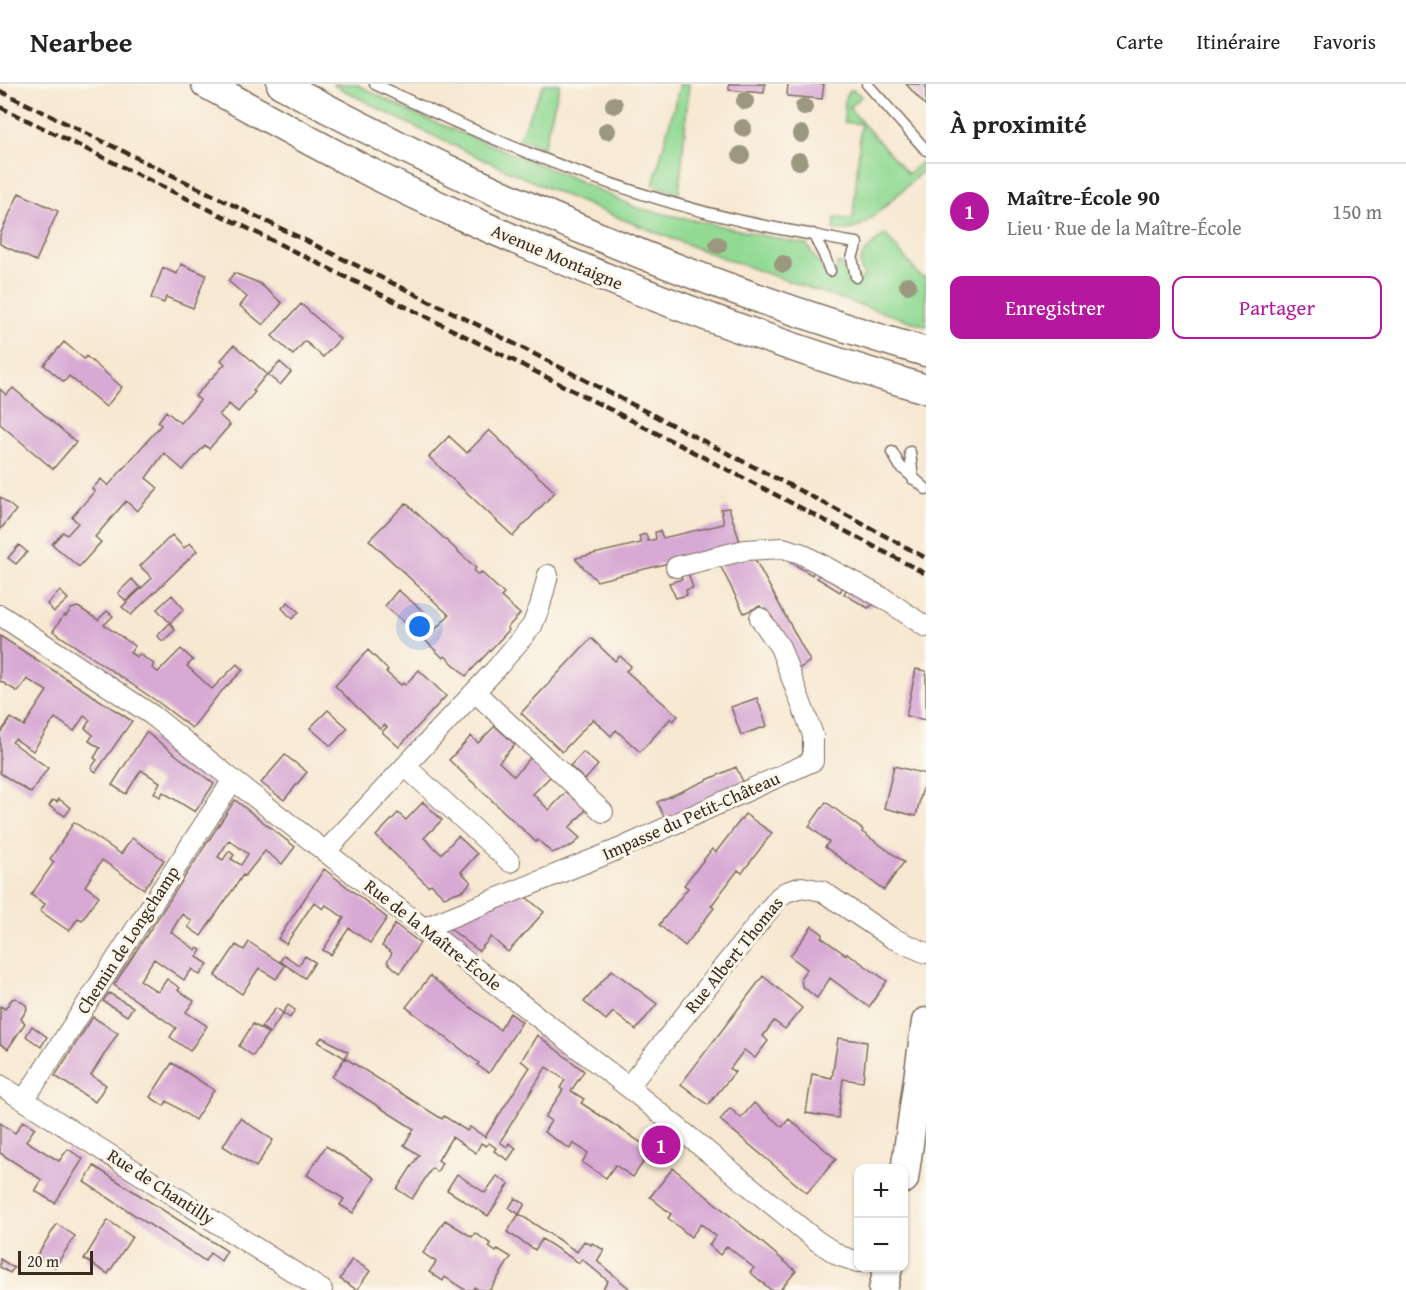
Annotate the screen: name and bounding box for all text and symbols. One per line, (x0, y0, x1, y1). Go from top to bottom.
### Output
text: Nearbee (30, 21, 133, 62)
text: Carte (1116, 26, 1163, 57)
text: Itinéraire (1196, 26, 1280, 57)
text: Favoris (1313, 26, 1376, 57)
text: À proximité (950, 104, 1087, 143)
text: Maître-École 90 (1007, 181, 1160, 213)
text: 1 (964, 197, 975, 226)
text: 150 m (1332, 197, 1382, 226)
text: Lieu · Rue de la Maître-École (1007, 213, 1242, 242)
street label: Avenue Montaigne (487, 217, 627, 296)
button: Enregistrer (950, 276, 1160, 339)
button: Partager (1172, 276, 1382, 339)
your location (405, 612, 434, 641)
street label: Impasse du Petit-Château (598, 764, 784, 867)
street label: Chemin de Longchamp (69, 860, 186, 1019)
street label: Rue de la Maître-École (359, 872, 508, 997)
street label: Rue Albert Thomas (678, 890, 789, 1019)
pin: 1 (642, 1122, 680, 1168)
street label: Rue de Chantilly (102, 1142, 220, 1232)
map controls (854, 1164, 908, 1272)
button: + (854, 1164, 908, 1218)
button: − (854, 1218, 908, 1272)
scale bar (18, 1248, 93, 1276)
text: 20 m (27, 1249, 59, 1273)

